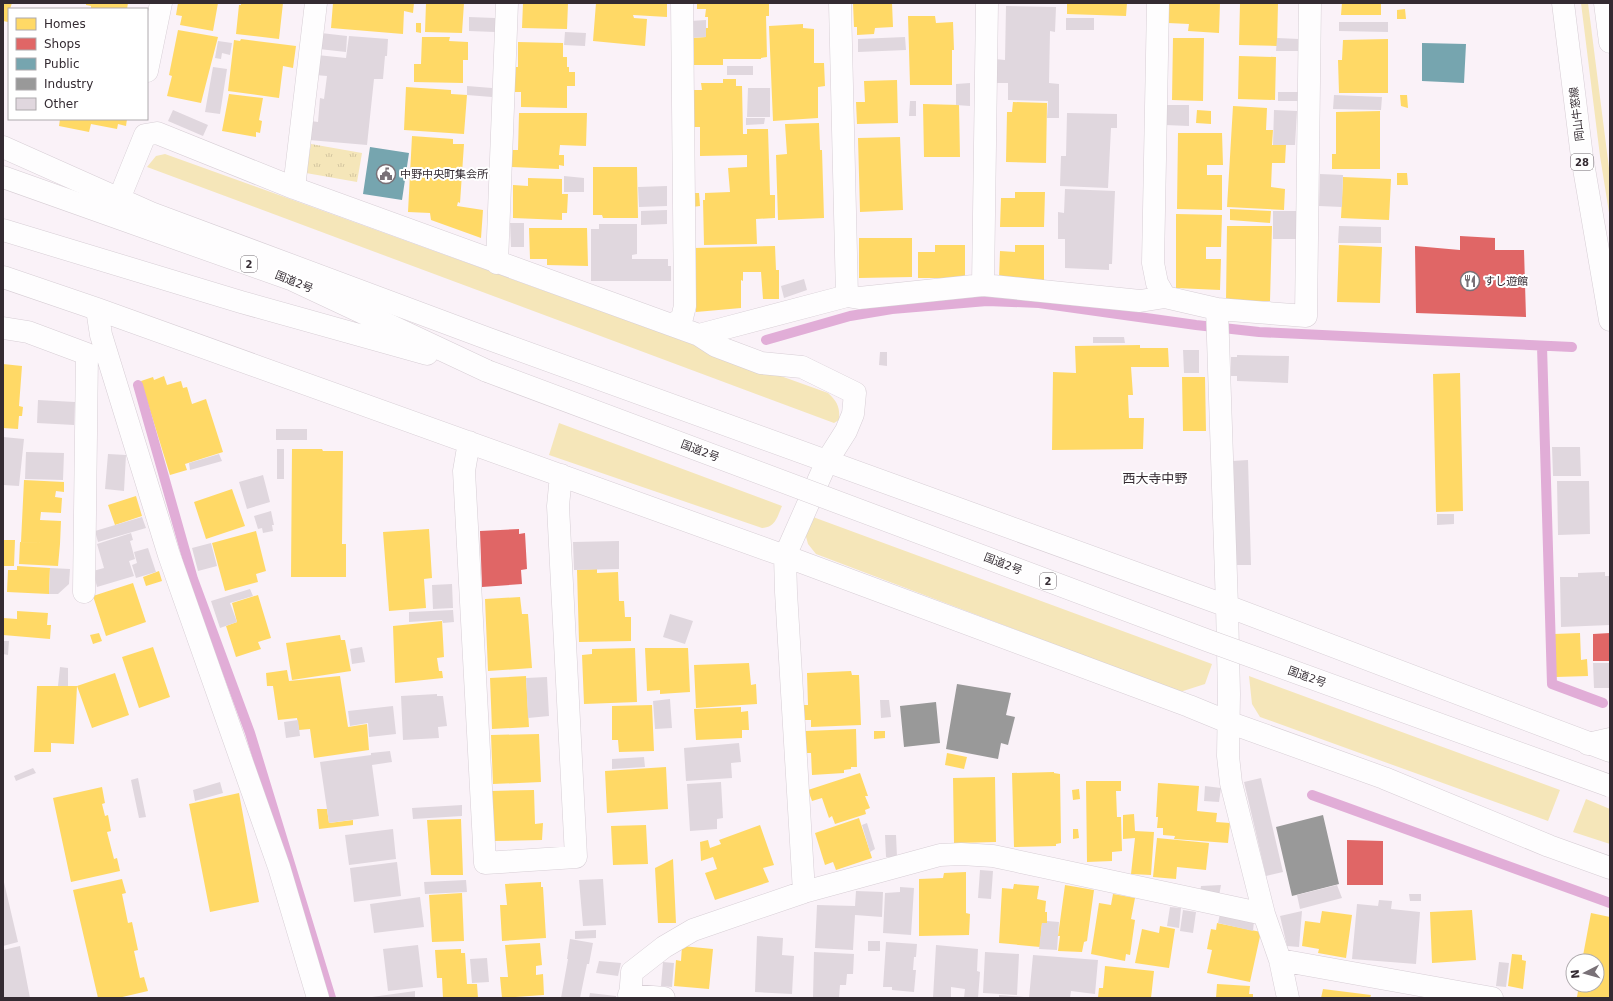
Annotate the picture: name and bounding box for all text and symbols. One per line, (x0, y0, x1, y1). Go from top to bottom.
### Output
legend (8, 8, 148, 120)
text: Homes (44, 17, 86, 31)
text: Shops (44, 37, 80, 51)
text: Public (44, 57, 80, 71)
text: Industry (44, 77, 93, 91)
street label: 岡山牛窓線 (1567, 86, 1587, 142)
text: Other (44, 97, 78, 111)
road number: 28 (1571, 154, 1593, 170)
public building icon: 中野中央町集会所 (375, 163, 397, 185)
place label: 中野中央町集会所 (400, 168, 489, 181)
road number: 2 (241, 256, 257, 272)
street label: 国道2号 (273, 268, 315, 296)
restaurant icon: すし遊館 (1459, 270, 1481, 292)
place label: すし遊館 (1484, 275, 1528, 288)
street label: 国道2号 (679, 438, 721, 464)
district label: 西大寺中野 (1122, 471, 1188, 486)
street label: 国道2号 (982, 551, 1024, 577)
road number: 2 (1040, 573, 1056, 589)
street label: 国道2号 (1286, 664, 1328, 690)
north arrow (1565, 953, 1605, 993)
text: N (1569, 969, 1582, 979)

